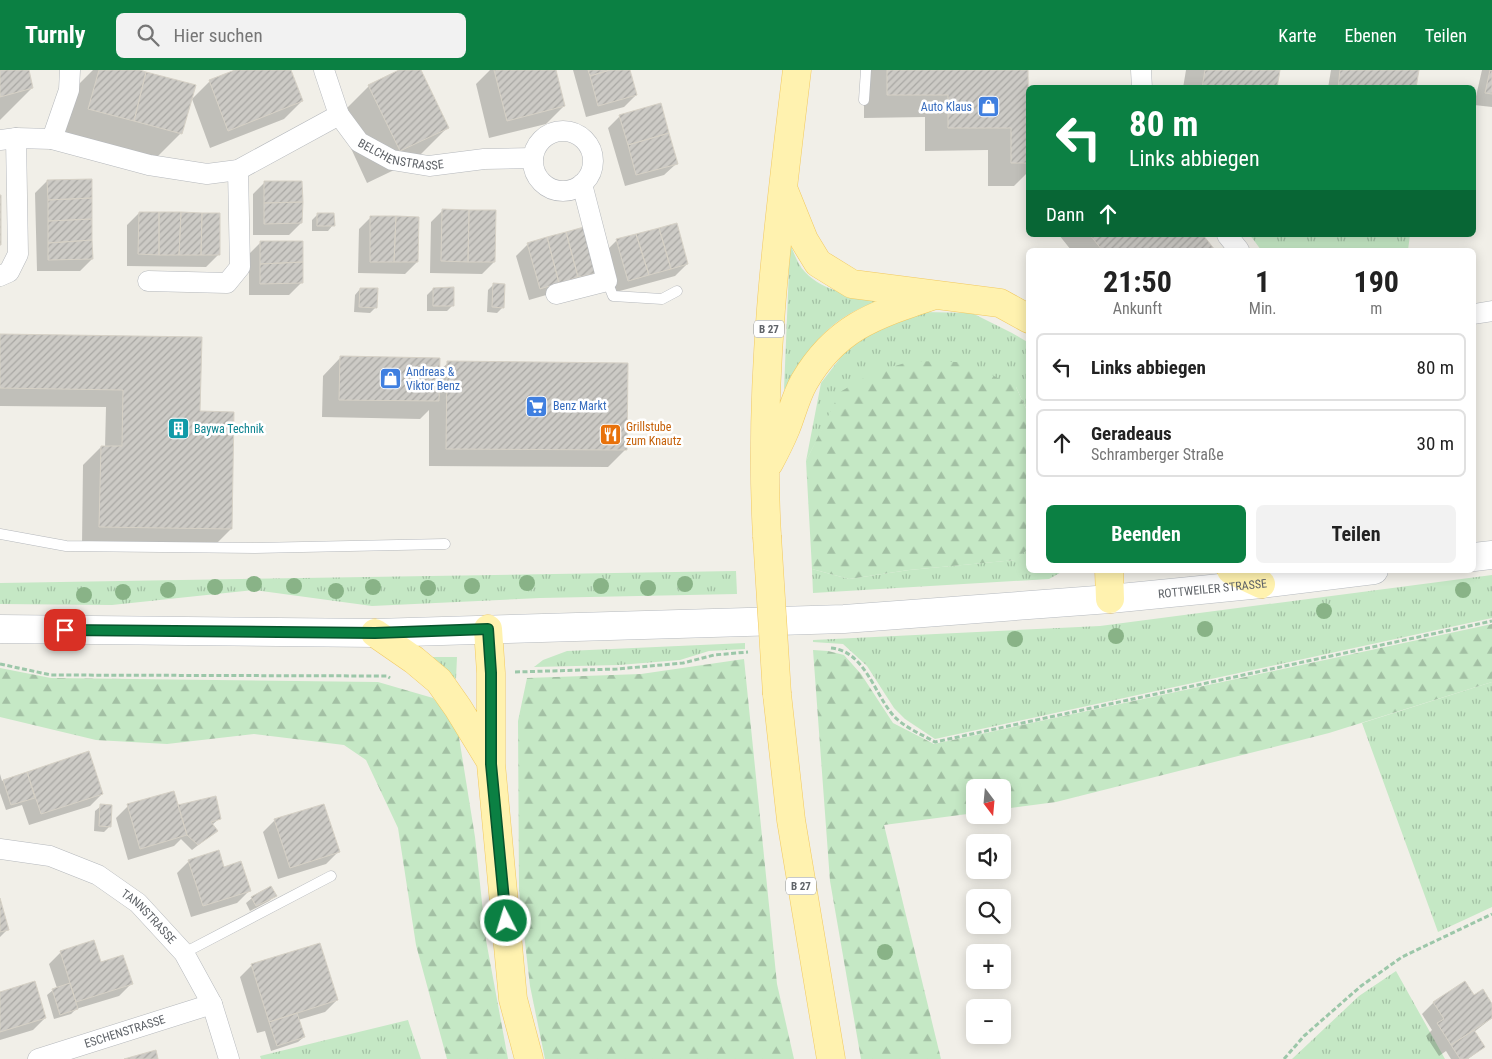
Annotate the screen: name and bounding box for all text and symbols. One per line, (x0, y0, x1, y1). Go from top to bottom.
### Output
search box (116, 13, 466, 58)
text: Turnly (25, 21, 86, 49)
icon: search (134, 21, 162, 49)
text: Hier suchen (174, 24, 263, 47)
text: Karte (1278, 25, 1317, 46)
text: Ebenen (1345, 25, 1397, 46)
text: Teilen (1425, 25, 1467, 46)
shop icon: Auto Klaus (976, 95, 1000, 119)
place label: Auto Klaus (921, 100, 972, 114)
text: 80 m (1129, 104, 1198, 145)
icon: left (1046, 105, 1111, 170)
street label: BELCHENSTRASSE (356, 136, 444, 173)
text: Links abbiegen (1129, 146, 1260, 171)
icon: ahead (1094, 200, 1122, 228)
text: Dann (1046, 203, 1084, 226)
text: 21:50 (1103, 264, 1172, 299)
text: 1 (1255, 264, 1270, 299)
text: 190 (1354, 264, 1399, 299)
text: Ankunft (1113, 299, 1162, 318)
text: Min. (1249, 299, 1277, 318)
text: m (1370, 299, 1382, 318)
road number: B 27 (754, 320, 784, 338)
icon: left (1048, 353, 1076, 381)
text: Links abbiegen (1091, 356, 1206, 379)
text: 80 m (1417, 356, 1454, 379)
place label: Andreas & Viktor Benz (406, 365, 460, 393)
shop icon: Andreas & Viktor Benz (378, 367, 402, 391)
supermarket icon: Benz Markt (525, 394, 549, 418)
place label: Benz Markt (553, 399, 607, 413)
building icon: Baywa Technik (166, 417, 190, 441)
place label: Grillstube zum Knautz (626, 420, 681, 448)
place label: Baywa Technik (194, 422, 264, 436)
restaurant icon: Grillstube zum Knautz (598, 422, 622, 446)
text: Geradeaus (1091, 422, 1172, 445)
icon: ahead (1048, 429, 1076, 457)
text: 30 m (1417, 432, 1454, 455)
text: Schramberger Straße (1091, 445, 1224, 464)
button: Beenden (1046, 505, 1246, 563)
button: Teilen (1256, 505, 1456, 563)
street label: ROTTWEILER STRASSE (1157, 576, 1268, 601)
pin (44, 609, 86, 651)
icon: arrive (51, 616, 79, 644)
north arrow (966, 779, 1011, 824)
map controls (966, 779, 1011, 1044)
button: sound (966, 834, 1011, 879)
road number: B 27 (786, 878, 816, 894)
street label: TANNSTRASSE (119, 886, 179, 947)
button: search (966, 889, 1011, 934)
position arrow (479, 894, 531, 946)
button: + (966, 944, 1011, 989)
button: − (966, 999, 1011, 1044)
street label: ESCHENSTRASSE (83, 1012, 167, 1051)

